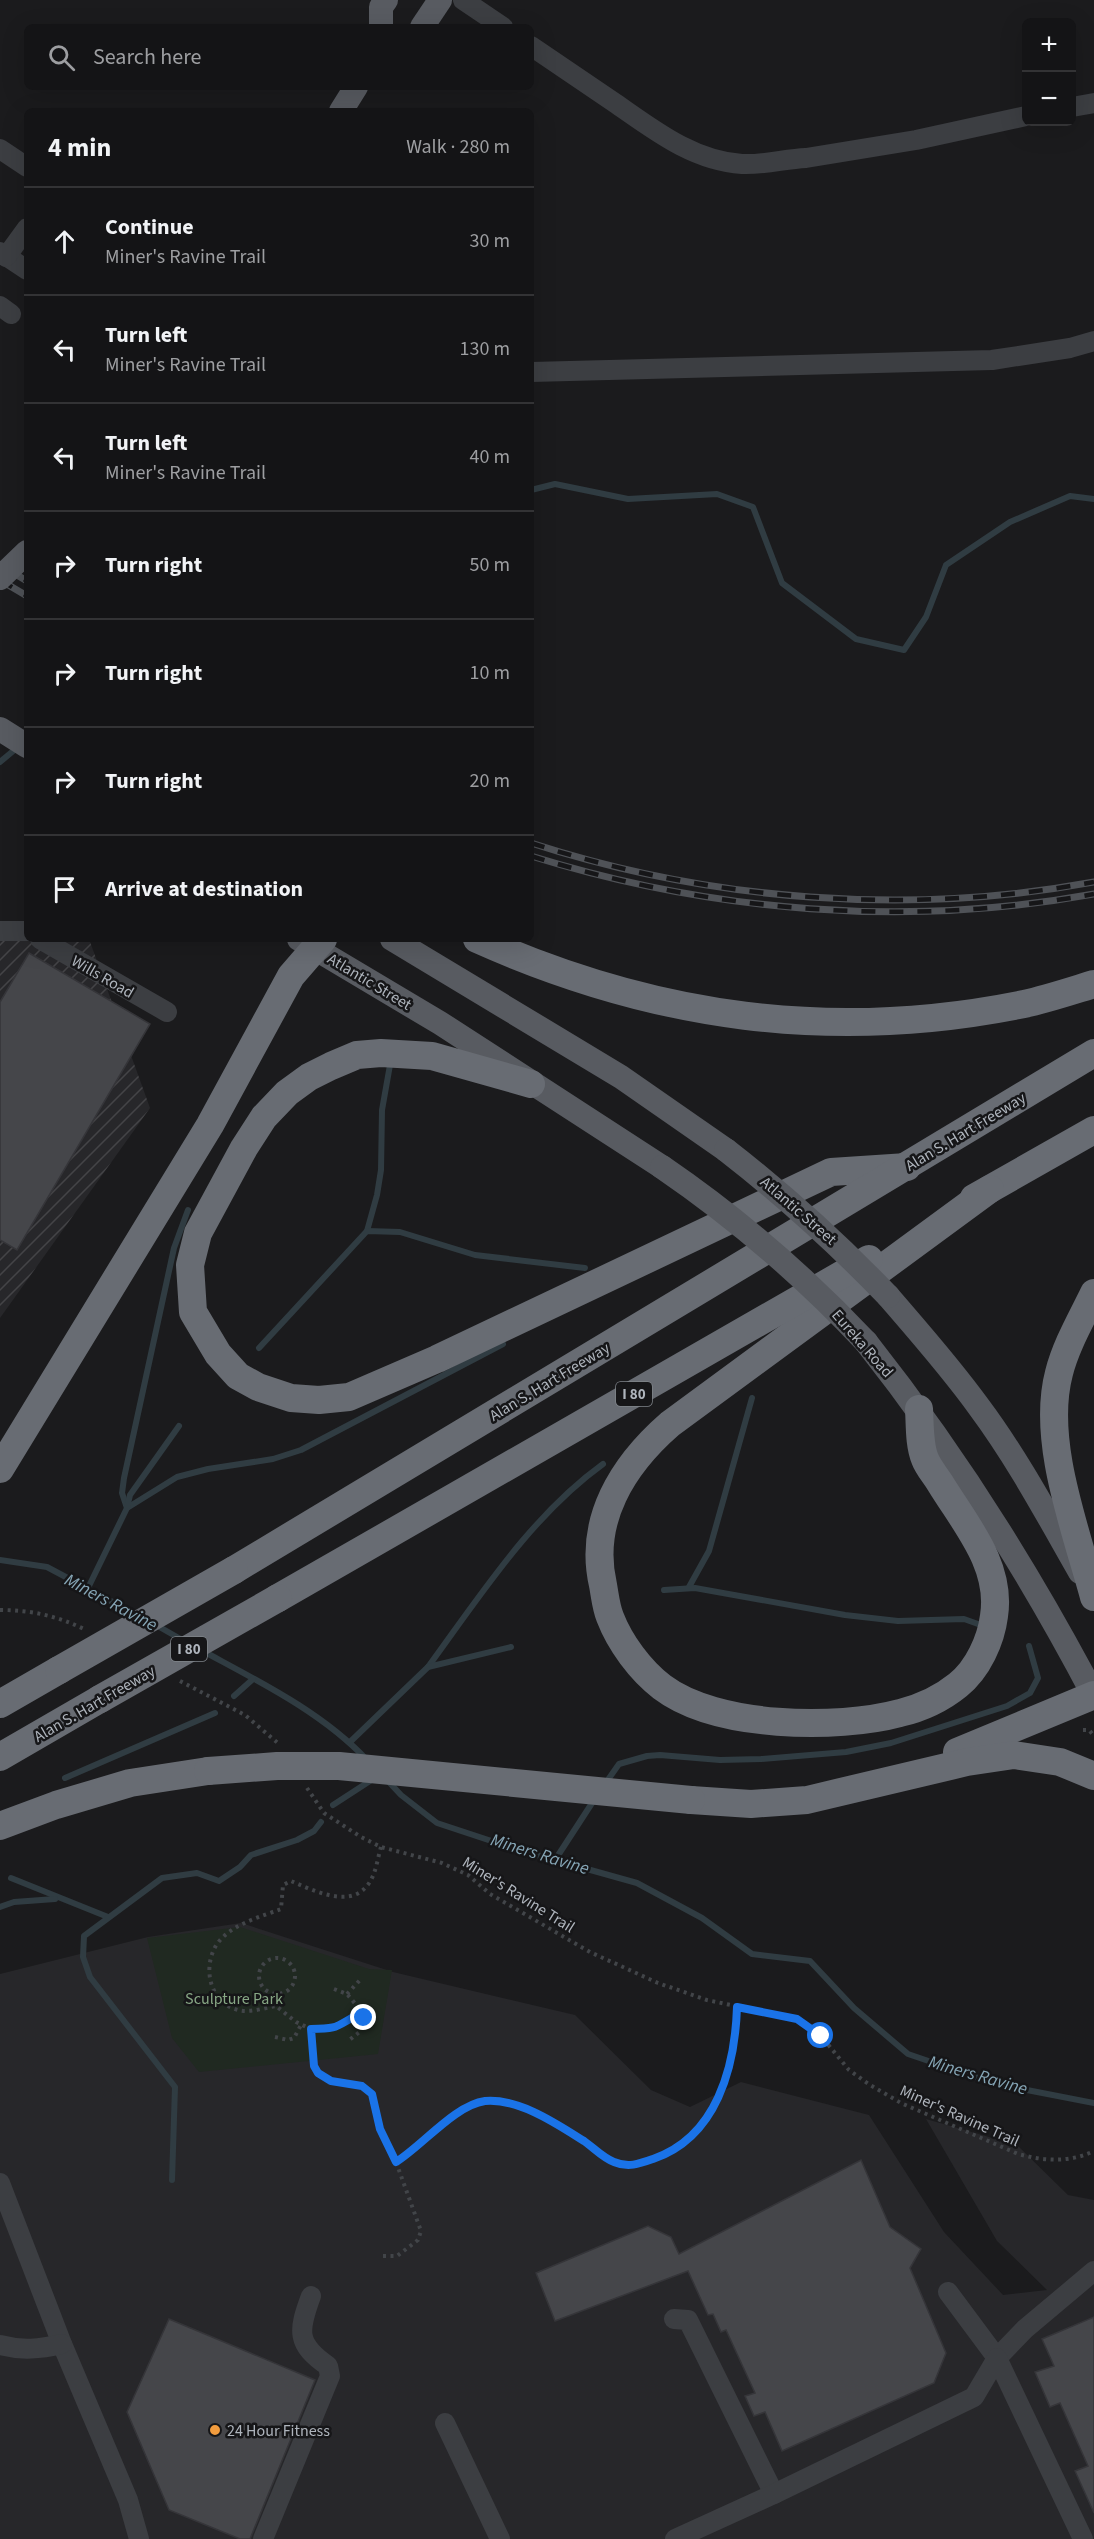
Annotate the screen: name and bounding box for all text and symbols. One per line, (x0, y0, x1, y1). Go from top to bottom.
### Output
map controls (1022, 18, 1076, 126)
button: + (1022, 18, 1076, 72)
search box (24, 24, 534, 90)
icon: search (45, 41, 78, 74)
text: Search here (93, 41, 201, 73)
button: − (1022, 72, 1076, 126)
text: 4 min (48, 129, 111, 166)
text: Walk · 280 m (406, 133, 510, 161)
text: Continue (105, 211, 194, 243)
icon: ahead (48, 225, 81, 258)
text: 30 m (470, 227, 510, 255)
text: Miner's Ravine Trail (105, 243, 266, 271)
text: Turn left (105, 319, 187, 351)
icon: left (48, 333, 81, 366)
text: 130 m (460, 335, 510, 363)
text: Miner's Ravine Trail (105, 351, 266, 379)
text: Turn left (105, 427, 187, 459)
icon: left (48, 441, 81, 474)
text: 40 m (470, 443, 510, 471)
text: Miner's Ravine Trail (105, 459, 266, 487)
icon: right (48, 549, 81, 582)
text: Turn right (105, 549, 202, 581)
text: 50 m (470, 551, 510, 579)
icon: right (48, 657, 81, 690)
text: Turn right (105, 657, 202, 689)
text: 10 m (470, 659, 510, 687)
icon: right (48, 765, 81, 798)
text: Turn right (105, 765, 202, 797)
text: 20 m (470, 767, 510, 795)
icon: arrive (48, 873, 81, 906)
text: Arrive at destination (105, 873, 303, 905)
street label: Atlantic Street (323, 948, 416, 1016)
street label: Wills Road (67, 950, 138, 1004)
street label: Alan S. Hart Freeway (901, 1087, 1030, 1177)
street label: Atlantic Street (755, 1171, 842, 1251)
street label: Eureka Road (826, 1305, 898, 1383)
street label: Alan S. Hart Freeway (485, 1337, 614, 1427)
road number: I 80 (616, 1382, 652, 1406)
water label: Miners Ravine (60, 1568, 162, 1638)
road number: I 80 (171, 1637, 207, 1661)
street label: Alan S. Hart Freeway (30, 1660, 160, 1748)
water label: Miners Ravine (488, 1828, 593, 1881)
street label: Miner's Ravine Trail (458, 1851, 579, 1938)
park label: Sculpture Park (185, 1988, 283, 2010)
route end (350, 2004, 376, 2030)
route start (807, 2022, 833, 2048)
water label: Miners Ravine (925, 2049, 1031, 2102)
street label: Miner's Ravine Trail (896, 2080, 1023, 2152)
place label: 24 Hour Fitness (227, 2420, 330, 2442)
marker: 24 Hour Fitness (208, 2423, 222, 2437)

